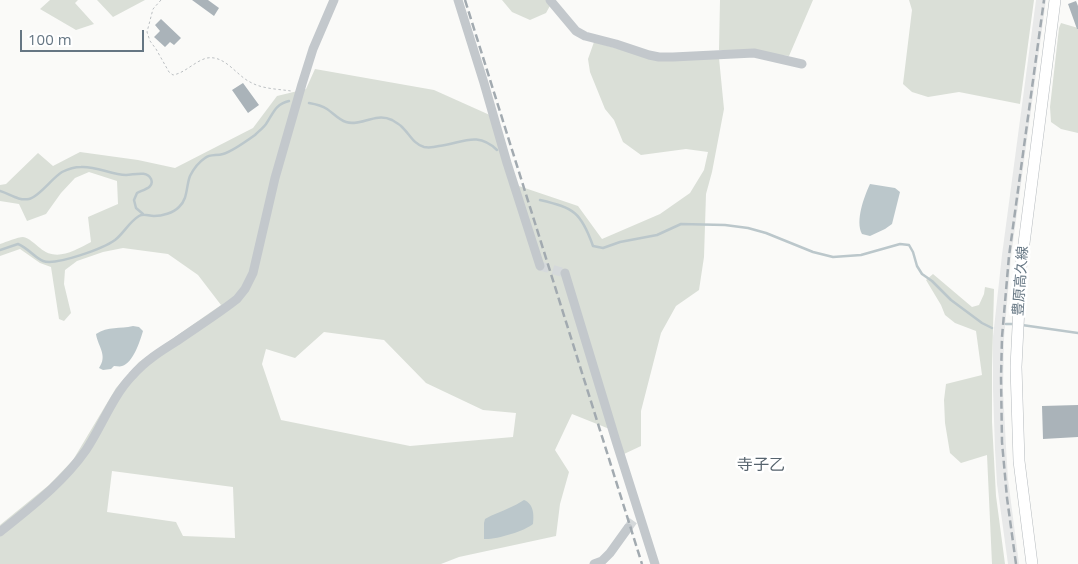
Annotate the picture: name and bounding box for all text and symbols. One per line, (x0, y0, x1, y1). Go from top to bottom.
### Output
scale bar (22, 20, 146, 52)
text: 100 m (28, 29, 72, 49)
street label: 豊原高久線 (1010, 245, 1032, 317)
district label: 寺子乙 (737, 455, 785, 475)

